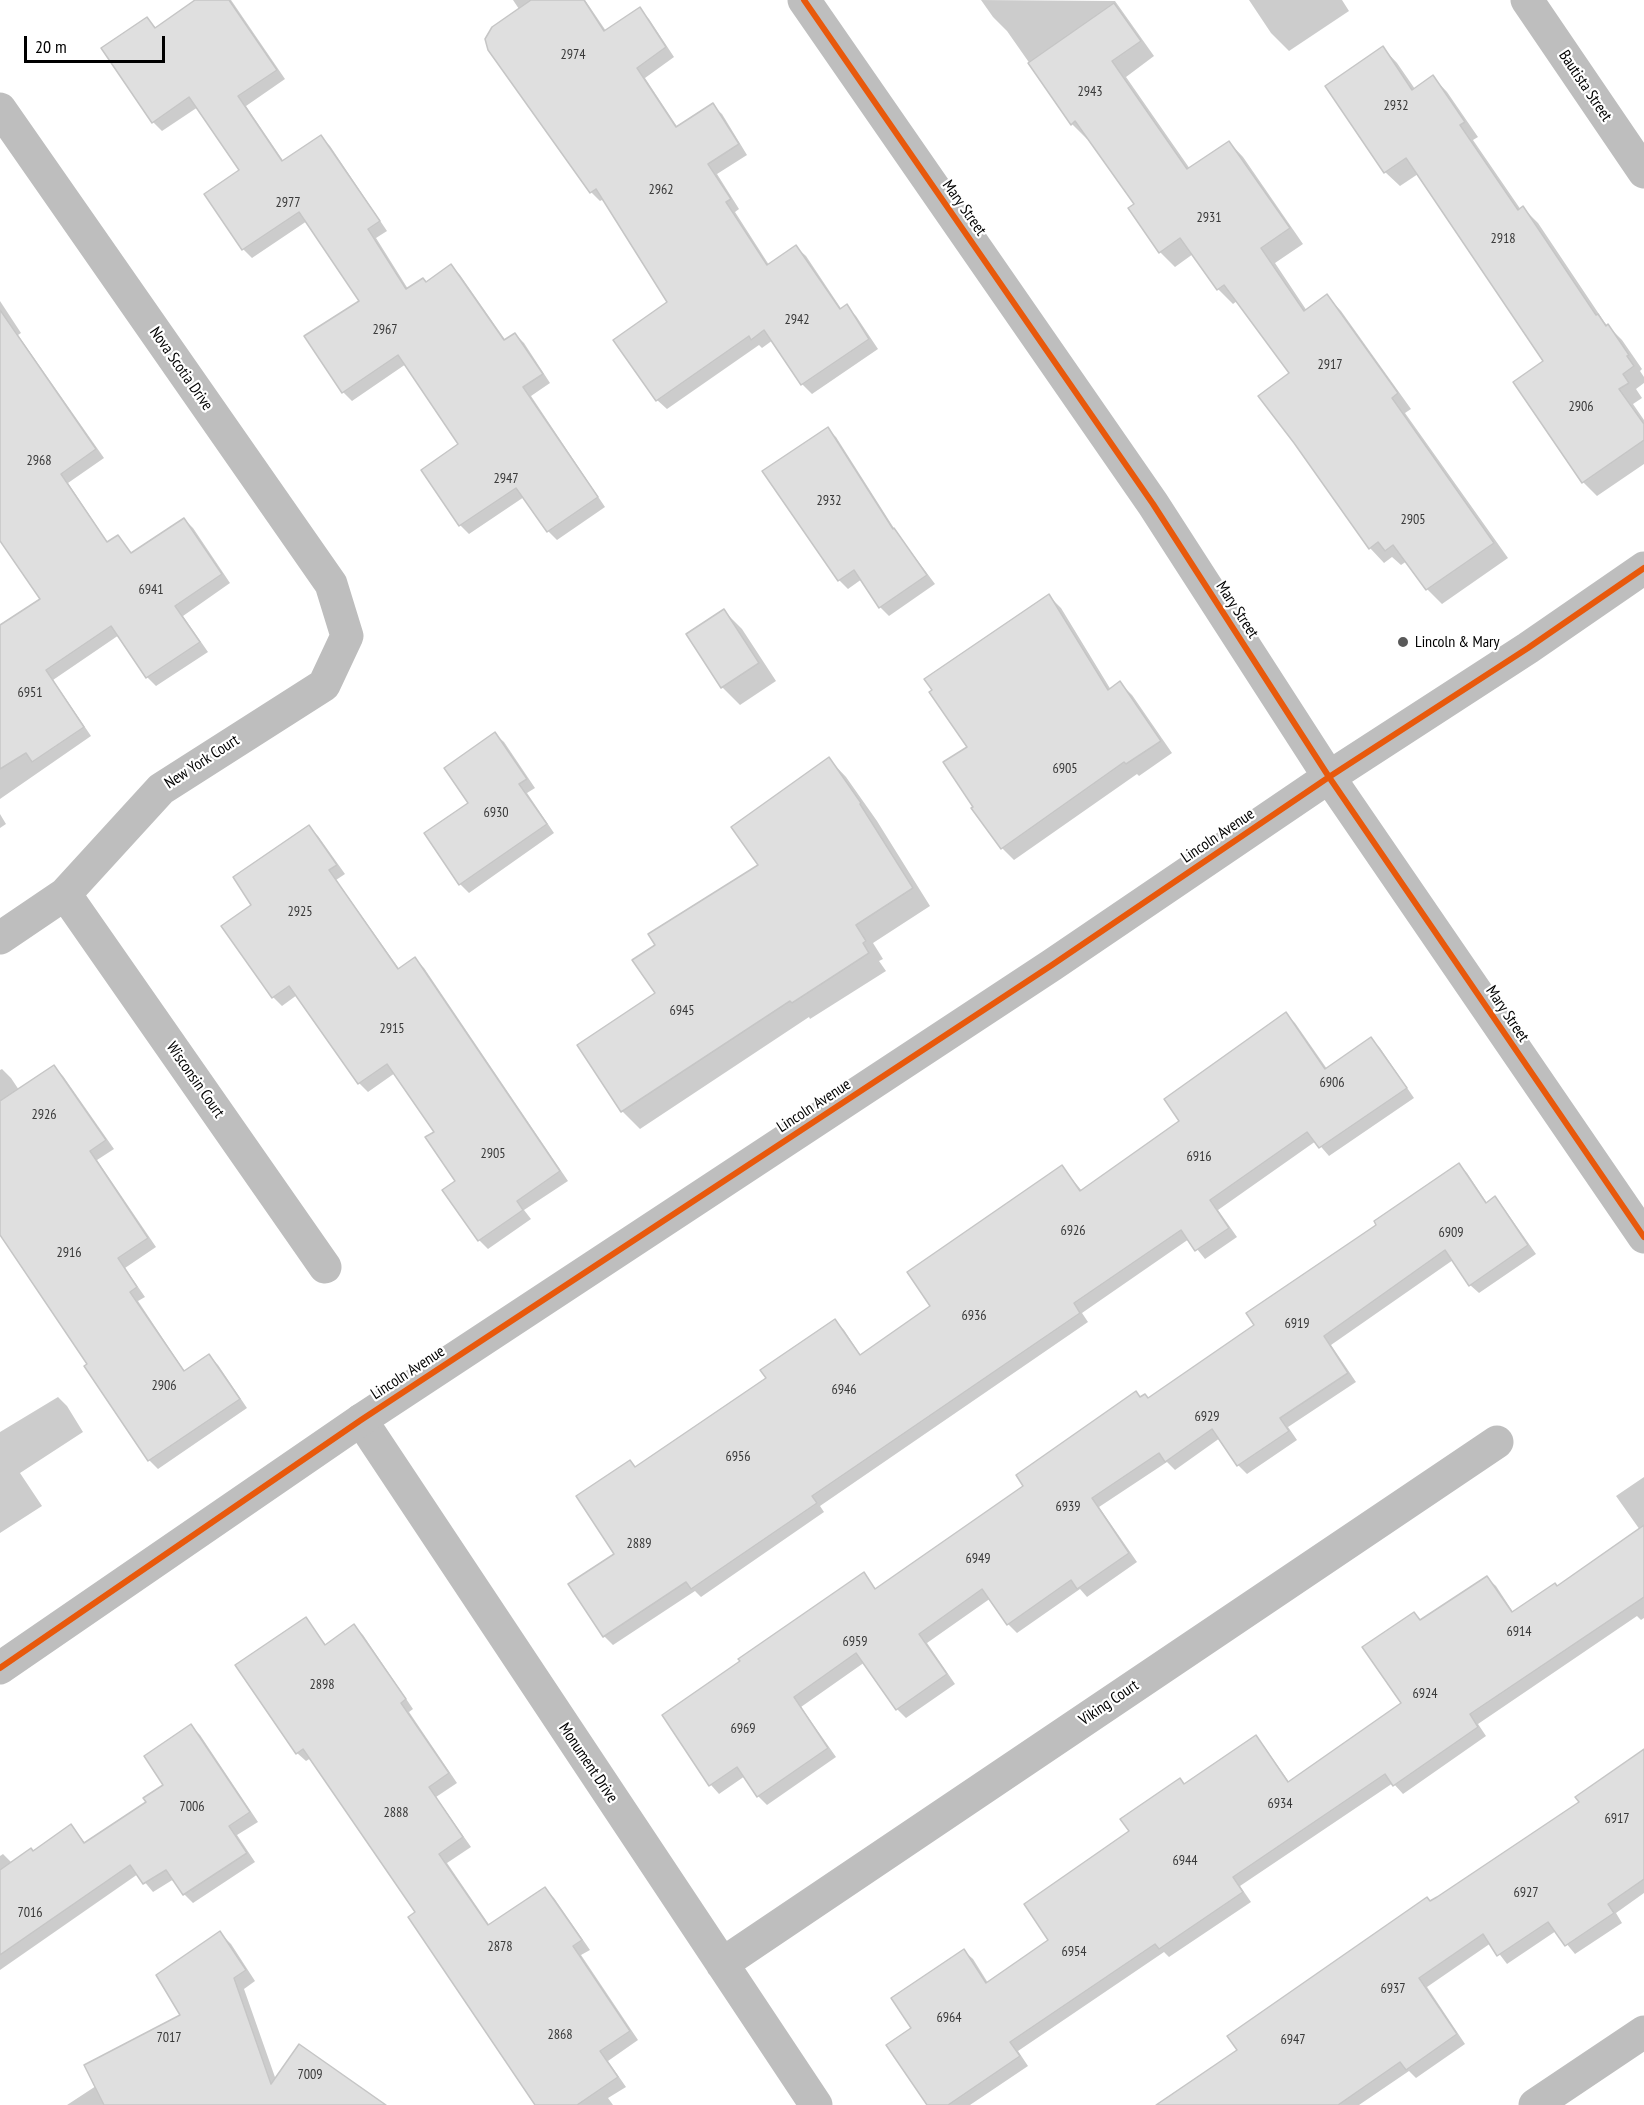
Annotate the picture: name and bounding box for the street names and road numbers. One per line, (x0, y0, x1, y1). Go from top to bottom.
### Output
street label: Bautista Street (1554, 47, 1616, 125)
street label: Mary Street (938, 176, 990, 240)
street label: Nova Scotia Drive (145, 324, 217, 414)
street label: Mary Street (1212, 578, 1262, 642)
street label: New York Court (161, 731, 243, 793)
street label: Lincoln Avenue (1178, 805, 1258, 867)
street label: Mary Street (1481, 982, 1533, 1046)
street label: Wisconsin Court (162, 1038, 228, 1122)
street label: Lincoln Avenue (774, 1075, 854, 1137)
street label: Lincoln Avenue (368, 1342, 448, 1404)
street label: Viking Court (1076, 1676, 1142, 1730)
street label: Monument Drive (554, 1720, 622, 1806)

